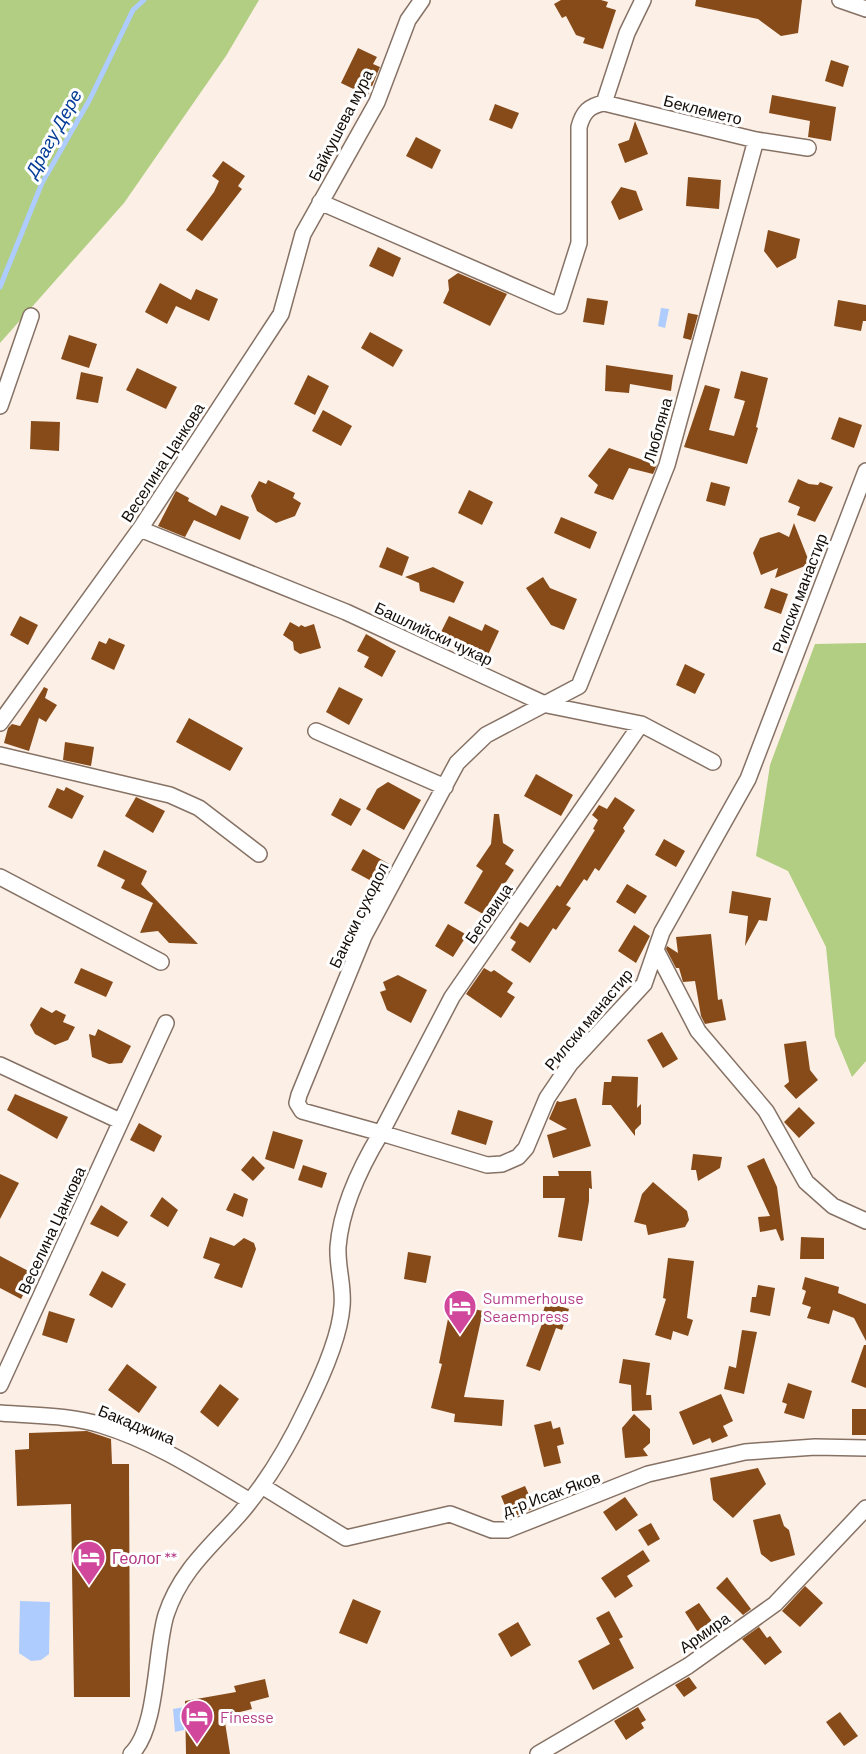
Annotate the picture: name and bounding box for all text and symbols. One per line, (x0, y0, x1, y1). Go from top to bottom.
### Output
street label: Байкушева мура (304, 66, 376, 184)
water label: Драгу Дере (19, 85, 86, 182)
street label: Беклемето (662, 90, 744, 128)
street label: Любляна (639, 395, 675, 465)
street label: Веселина Цанкова (116, 399, 208, 525)
street label: Рилски манастир (767, 530, 831, 656)
street label: Башлийски чукар (372, 597, 496, 669)
street label: Бански суходол (324, 859, 392, 971)
street label: Беговица (460, 879, 516, 947)
street label: Рилски манастир (540, 964, 636, 1074)
street label: Веселина Цанкова (13, 1163, 89, 1297)
hotel icon: Summerhouse Seaempress (442, 1288, 478, 1335)
place label: Summerhouse Seaempress (483, 1288, 584, 1325)
street label: Бакаджика (96, 1400, 178, 1448)
street label: д-р Исак Яков (500, 1467, 602, 1519)
hotel icon: Геолог ** (71, 1539, 107, 1586)
place label: Геолог ** (112, 1548, 177, 1567)
street label: Армира (675, 1608, 733, 1656)
hotel icon: Finesse (179, 1698, 215, 1745)
place label: Finesse (220, 1707, 274, 1726)

